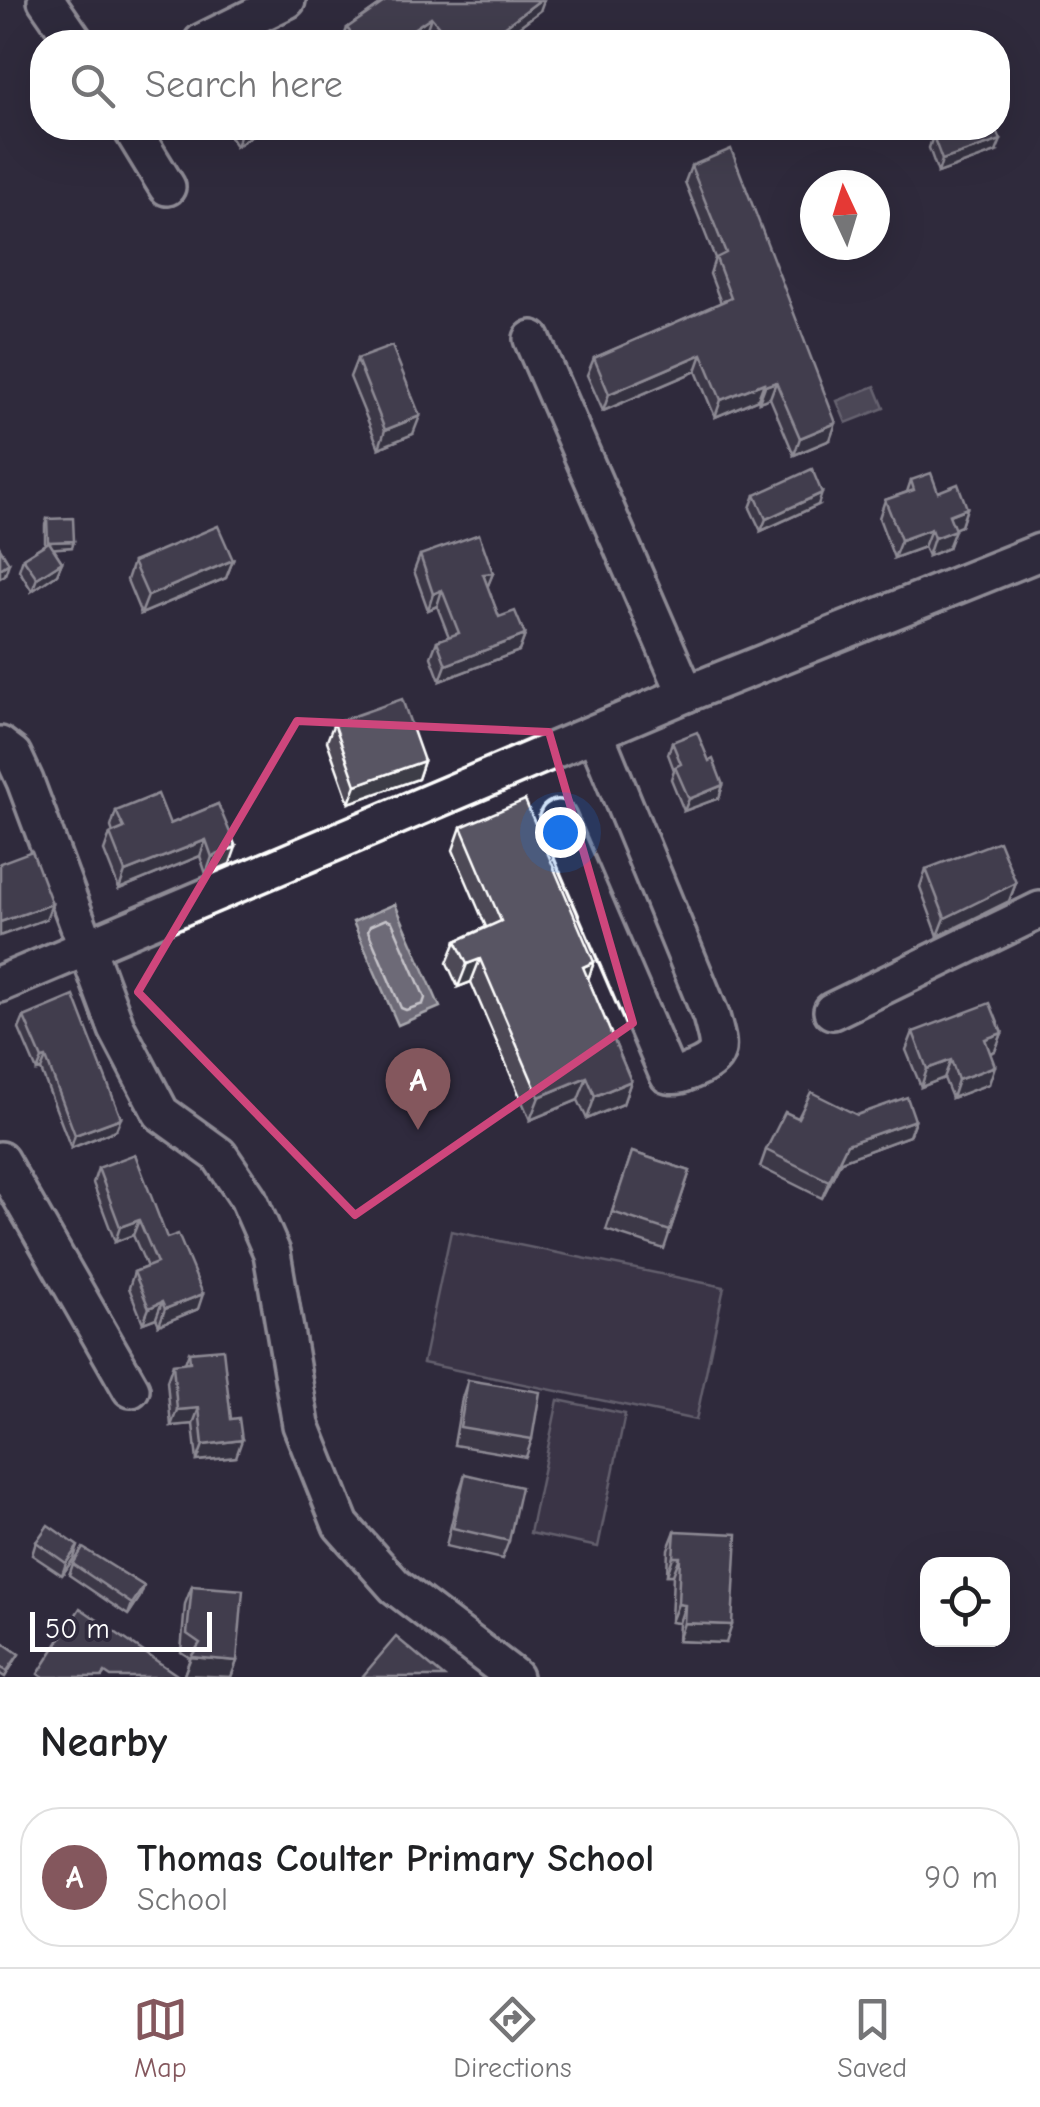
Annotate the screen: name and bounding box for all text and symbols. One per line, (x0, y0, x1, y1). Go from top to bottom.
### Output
search box (30, 30, 1010, 140)
icon: search (65, 58, 120, 113)
text: Search here (145, 63, 343, 107)
north arrow (800, 170, 890, 260)
your location (535, 807, 586, 858)
pin: A (386, 1048, 450, 1130)
map controls (920, 1557, 1010, 1647)
button: locate (920, 1557, 1010, 1647)
scale bar (30, 1607, 212, 1652)
text: 50 m (45, 1613, 110, 1645)
text: Nearby (40, 1718, 167, 1767)
text: Thomas Coulter Primary School (137, 1837, 654, 1881)
text: A (66, 1859, 83, 1896)
text: 90 m (924, 1859, 998, 1896)
text: School (137, 1881, 228, 1918)
tab: Map (133, 1992, 188, 2084)
tab: Directions (453, 1992, 572, 2084)
tab: Saved (837, 1992, 907, 2084)

